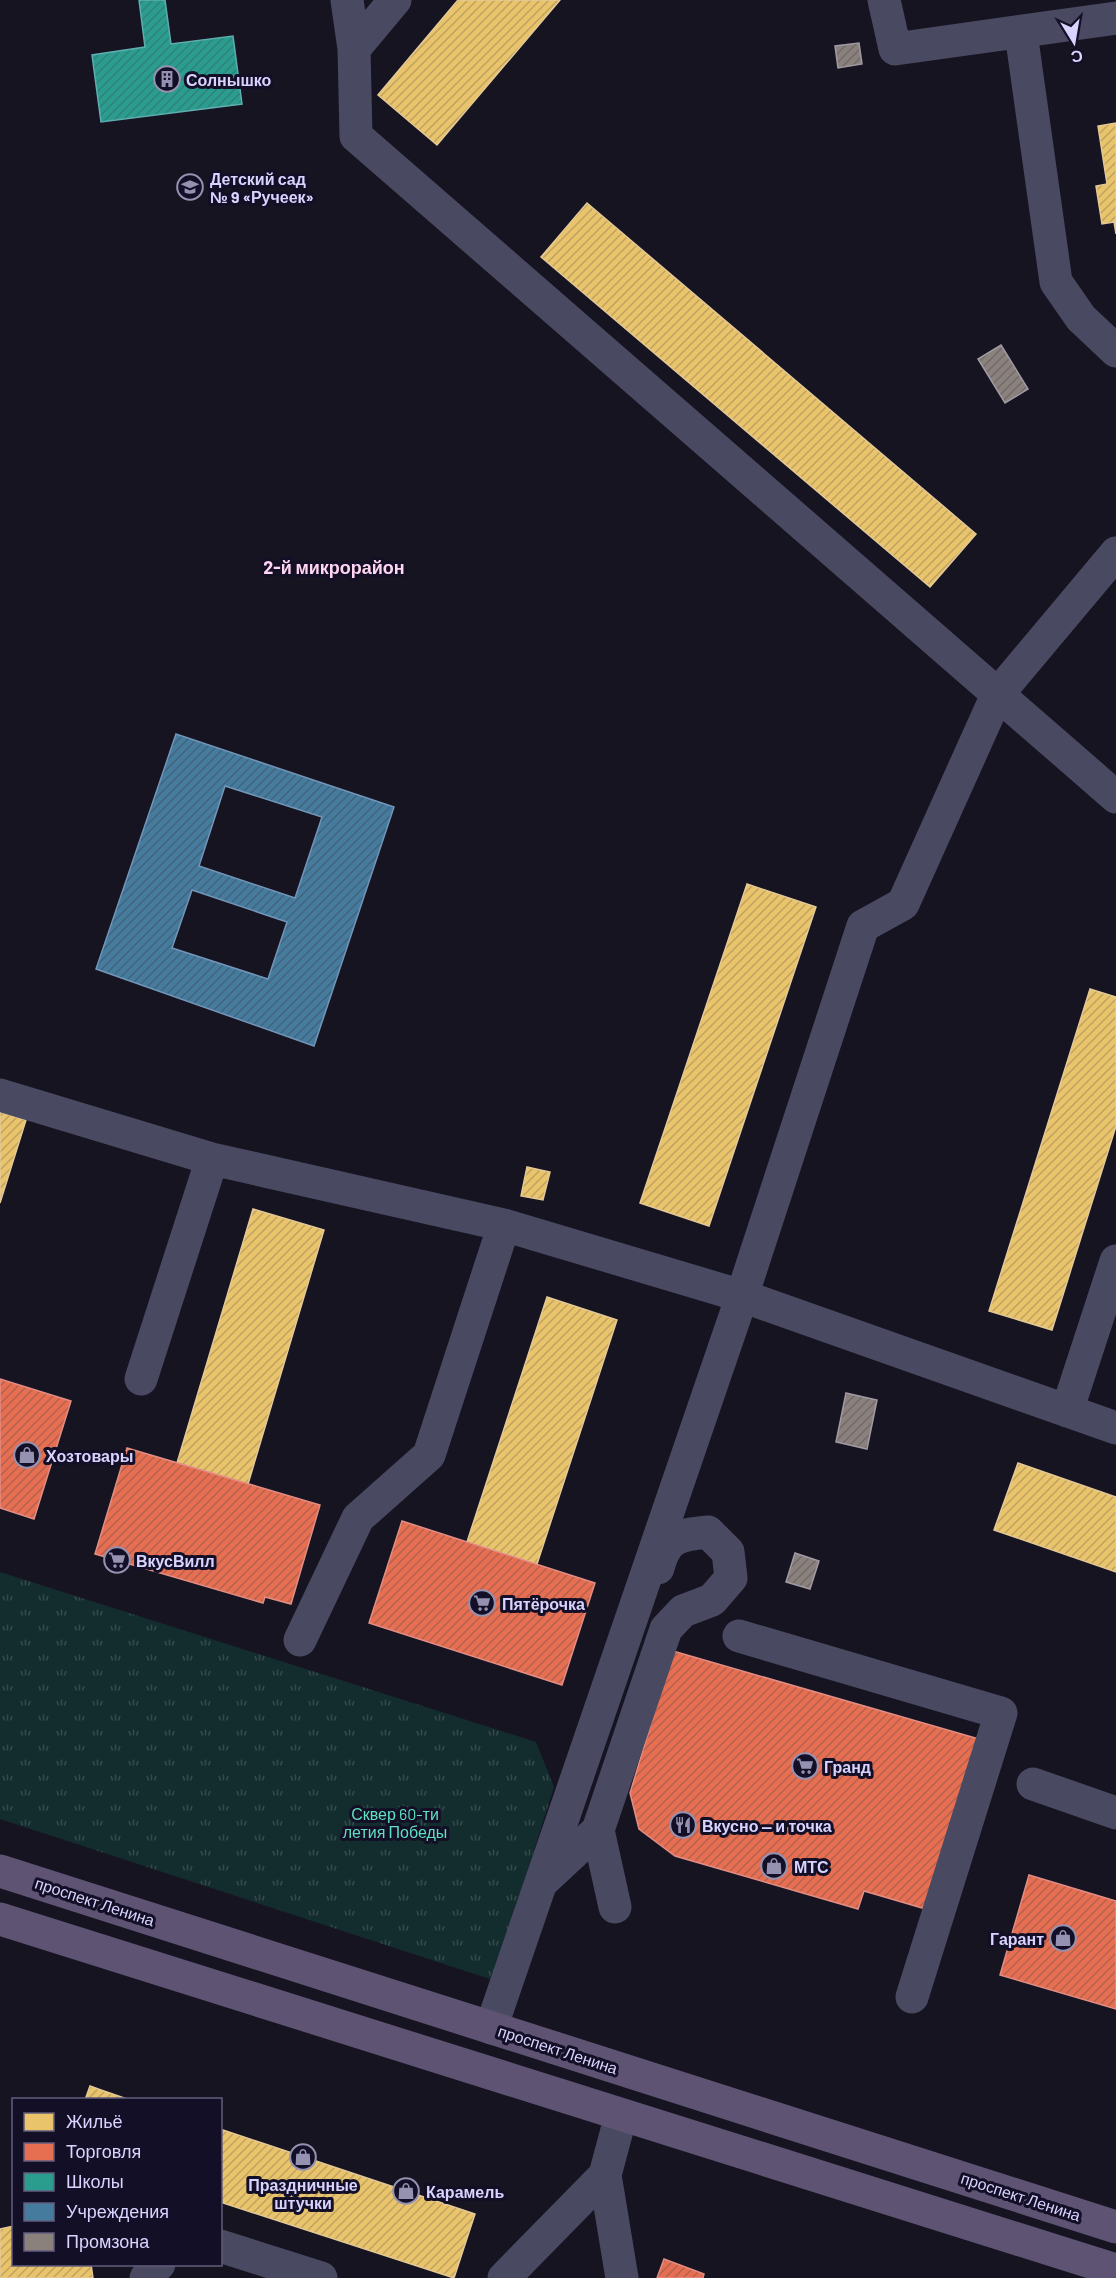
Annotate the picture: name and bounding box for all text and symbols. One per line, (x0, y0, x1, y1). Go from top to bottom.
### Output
north arrow (1044, 12, 1104, 72)
text: С (1069, 47, 1084, 68)
building icon: Солнышко (152, 64, 182, 94)
place label: Солнышко (186, 70, 272, 89)
place label: Детский сад № 9 «Ручеек» (210, 169, 314, 206)
school or university icon: Детский сад № 9 «Ручеек» (175, 172, 205, 202)
district label: 2-й микрорайон (263, 556, 405, 578)
shop icon: Хозтовары (12, 1440, 42, 1470)
place label: Хозтовары (46, 1446, 133, 1465)
supermarket icon: ВкусВилл (102, 1545, 132, 1575)
place label: ВкусВилл (136, 1551, 215, 1570)
supermarket icon: Пятёрочка (467, 1588, 497, 1618)
place label: Пятёрочка (502, 1594, 585, 1613)
supermarket icon: Гранд (790, 1751, 820, 1781)
place label: Гранд (824, 1757, 871, 1776)
park label: Сквер 60-ти летия Победы (343, 1804, 447, 1841)
restaurant icon: Вкусно — и точка (668, 1810, 698, 1840)
place label: Вкусно — и точка (702, 1816, 832, 1835)
shop icon: МТС (759, 1851, 789, 1881)
place label: МТС (794, 1857, 829, 1876)
street label: проспект Ленина (33, 1873, 157, 1929)
shop icon: Гарант (1048, 1923, 1078, 1953)
place label: Гарант (990, 1929, 1044, 1948)
street label: проспект Ленина (496, 2021, 620, 2077)
legend (12, 2098, 222, 2266)
text: Жильё (66, 2110, 123, 2132)
text: Торговля (66, 2140, 141, 2162)
shop icon: Праздничные штучки (288, 2142, 318, 2172)
street label: проспект Ленина (959, 2168, 1083, 2224)
text: Школы (66, 2170, 124, 2192)
place label: Праздничные штучки (248, 2175, 358, 2212)
shop icon: Карамель (391, 2176, 421, 2206)
place label: Карамель (426, 2182, 504, 2201)
text: Учреждения (66, 2200, 169, 2222)
text: Промзона (66, 2230, 150, 2252)

